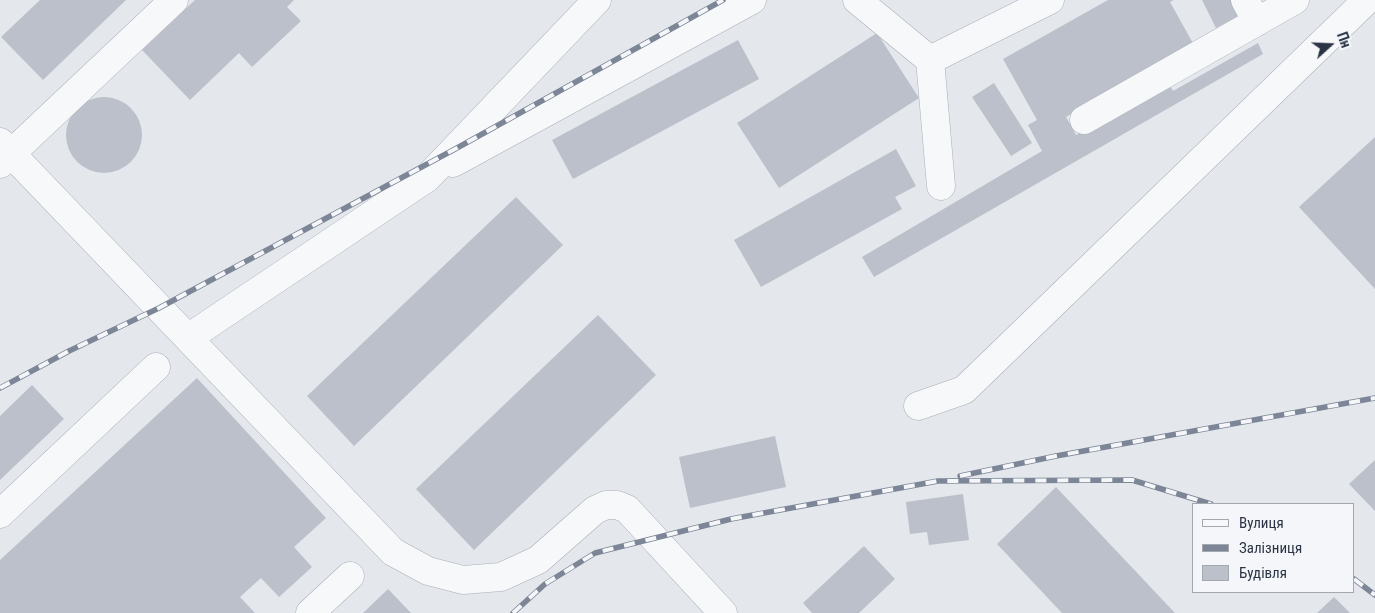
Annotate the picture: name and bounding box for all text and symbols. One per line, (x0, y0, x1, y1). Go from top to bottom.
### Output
north arrow (1305, 20, 1355, 70)
text: Пн (1334, 30, 1354, 50)
legend (1192, 503, 1355, 593)
text: Вулиця (1239, 514, 1284, 532)
text: Залізниця (1239, 539, 1302, 557)
text: Будівля (1239, 564, 1287, 582)

